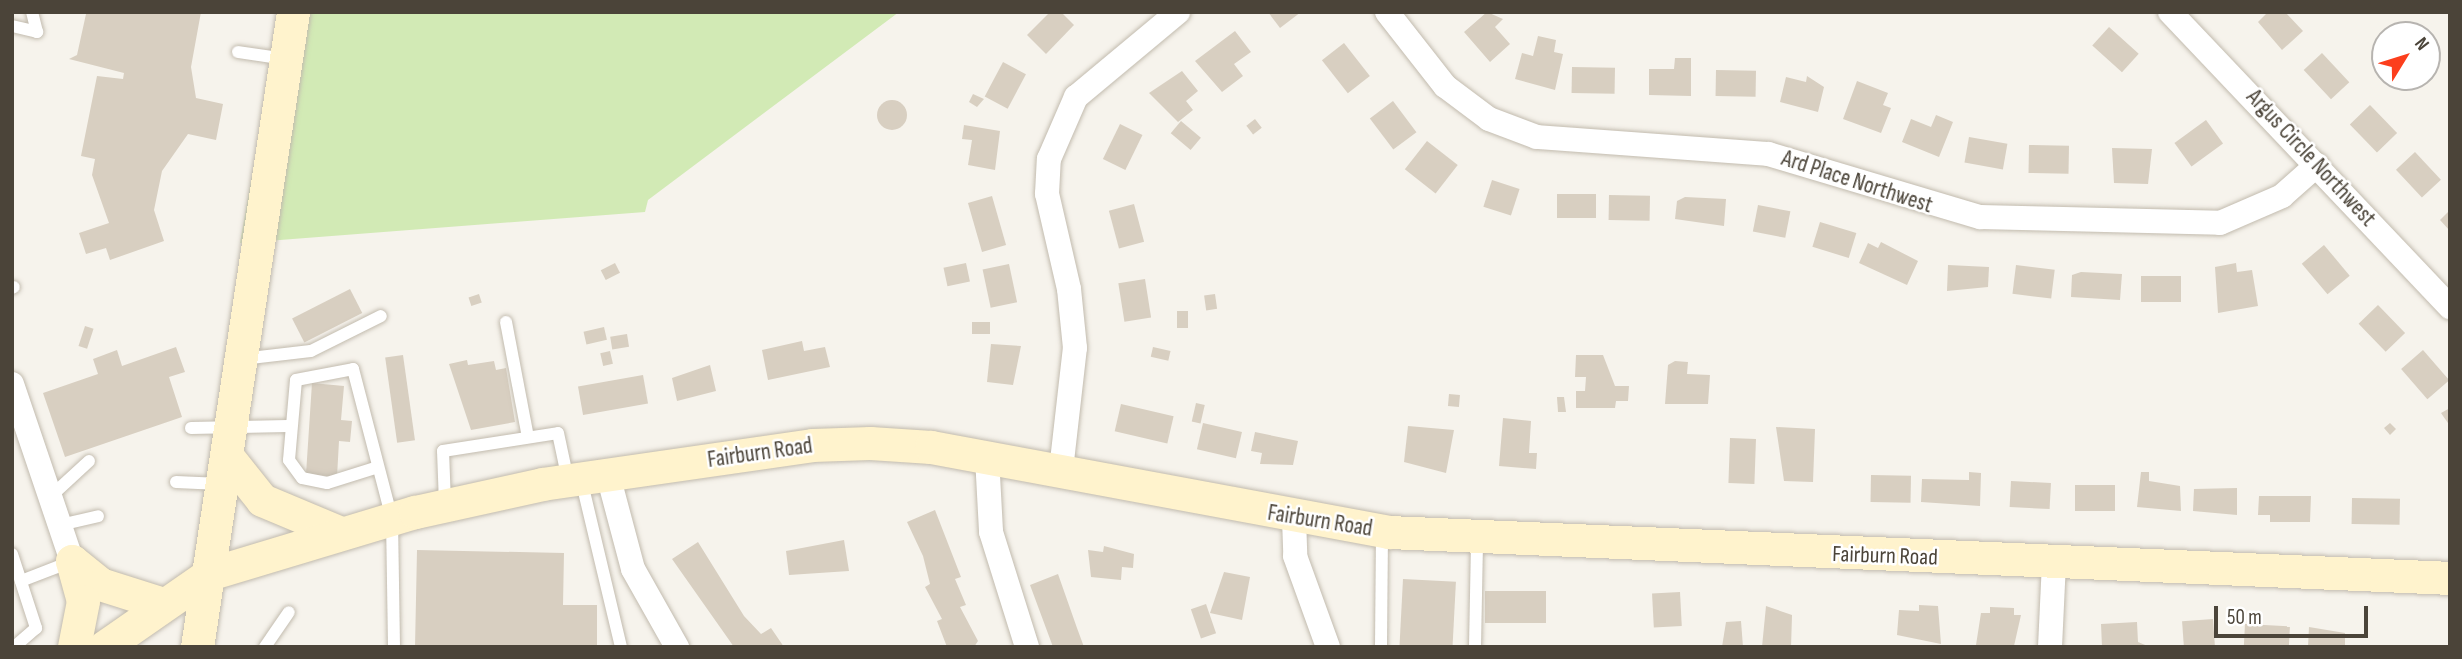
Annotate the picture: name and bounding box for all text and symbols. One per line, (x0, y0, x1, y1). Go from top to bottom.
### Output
north arrow (2371, 21, 2441, 91)
text: N (2409, 33, 2434, 55)
street label: Argus Circle Northwest (2240, 84, 2382, 232)
street label: Ard Place Northwest (1778, 145, 1936, 219)
street label: Fairburn Road (706, 432, 814, 474)
street label: Fairburn Road (1266, 499, 1374, 543)
street label: Fairburn Road (1832, 540, 1938, 572)
scale bar (2217, 592, 2371, 636)
text: 50 m (2227, 605, 2262, 630)

